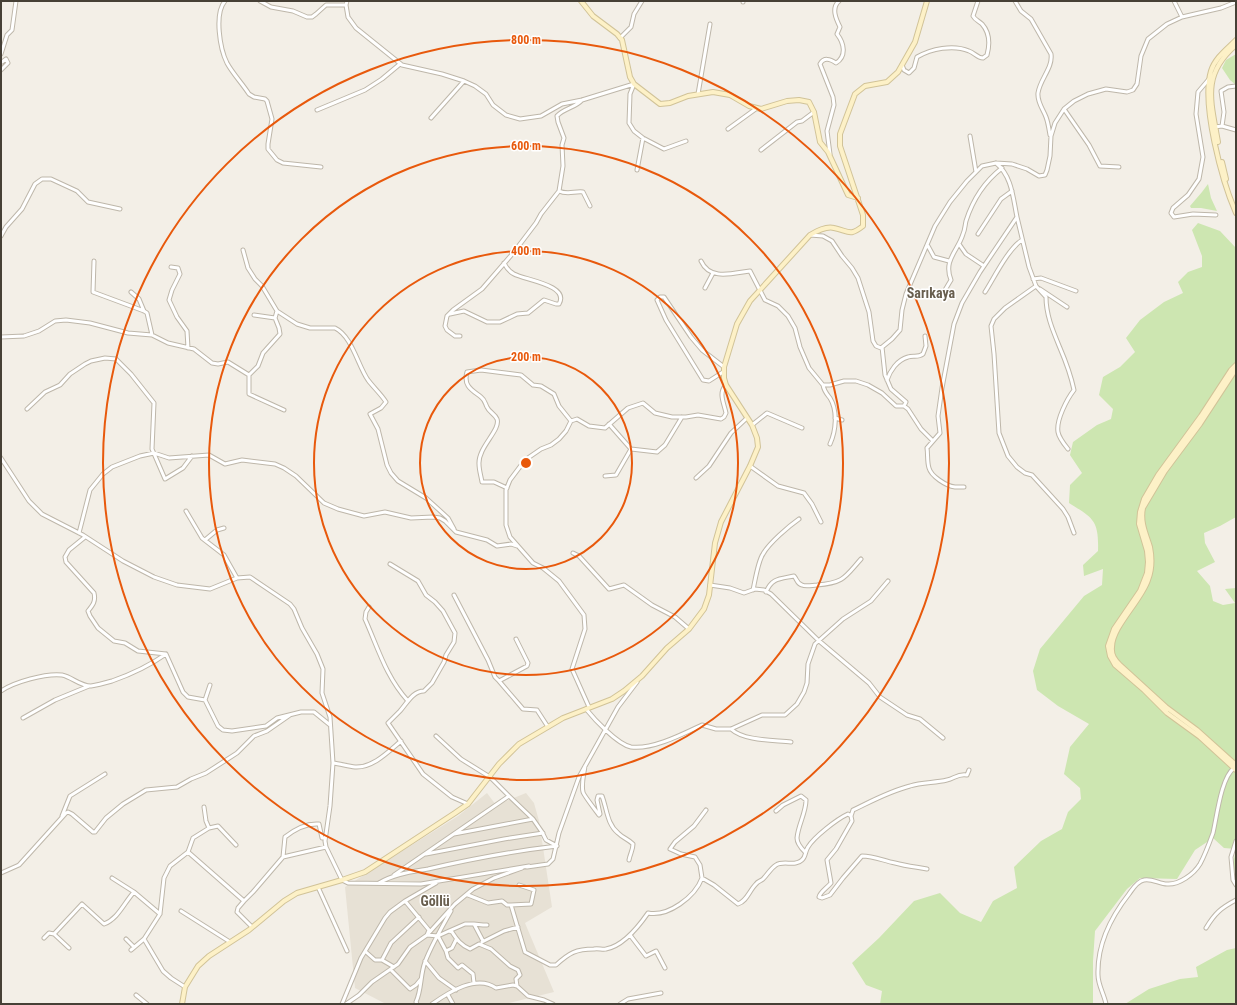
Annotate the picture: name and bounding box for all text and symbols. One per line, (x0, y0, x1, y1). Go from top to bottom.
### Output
text: 800 m (511, 33, 541, 47)
text: 600 m (511, 139, 541, 153)
text: 400 m (511, 244, 541, 258)
district label: Sarıkaya (907, 285, 956, 301)
text: 200 m (511, 350, 541, 364)
centre of rings (519, 456, 533, 470)
district label: Göllü (420, 893, 450, 909)

